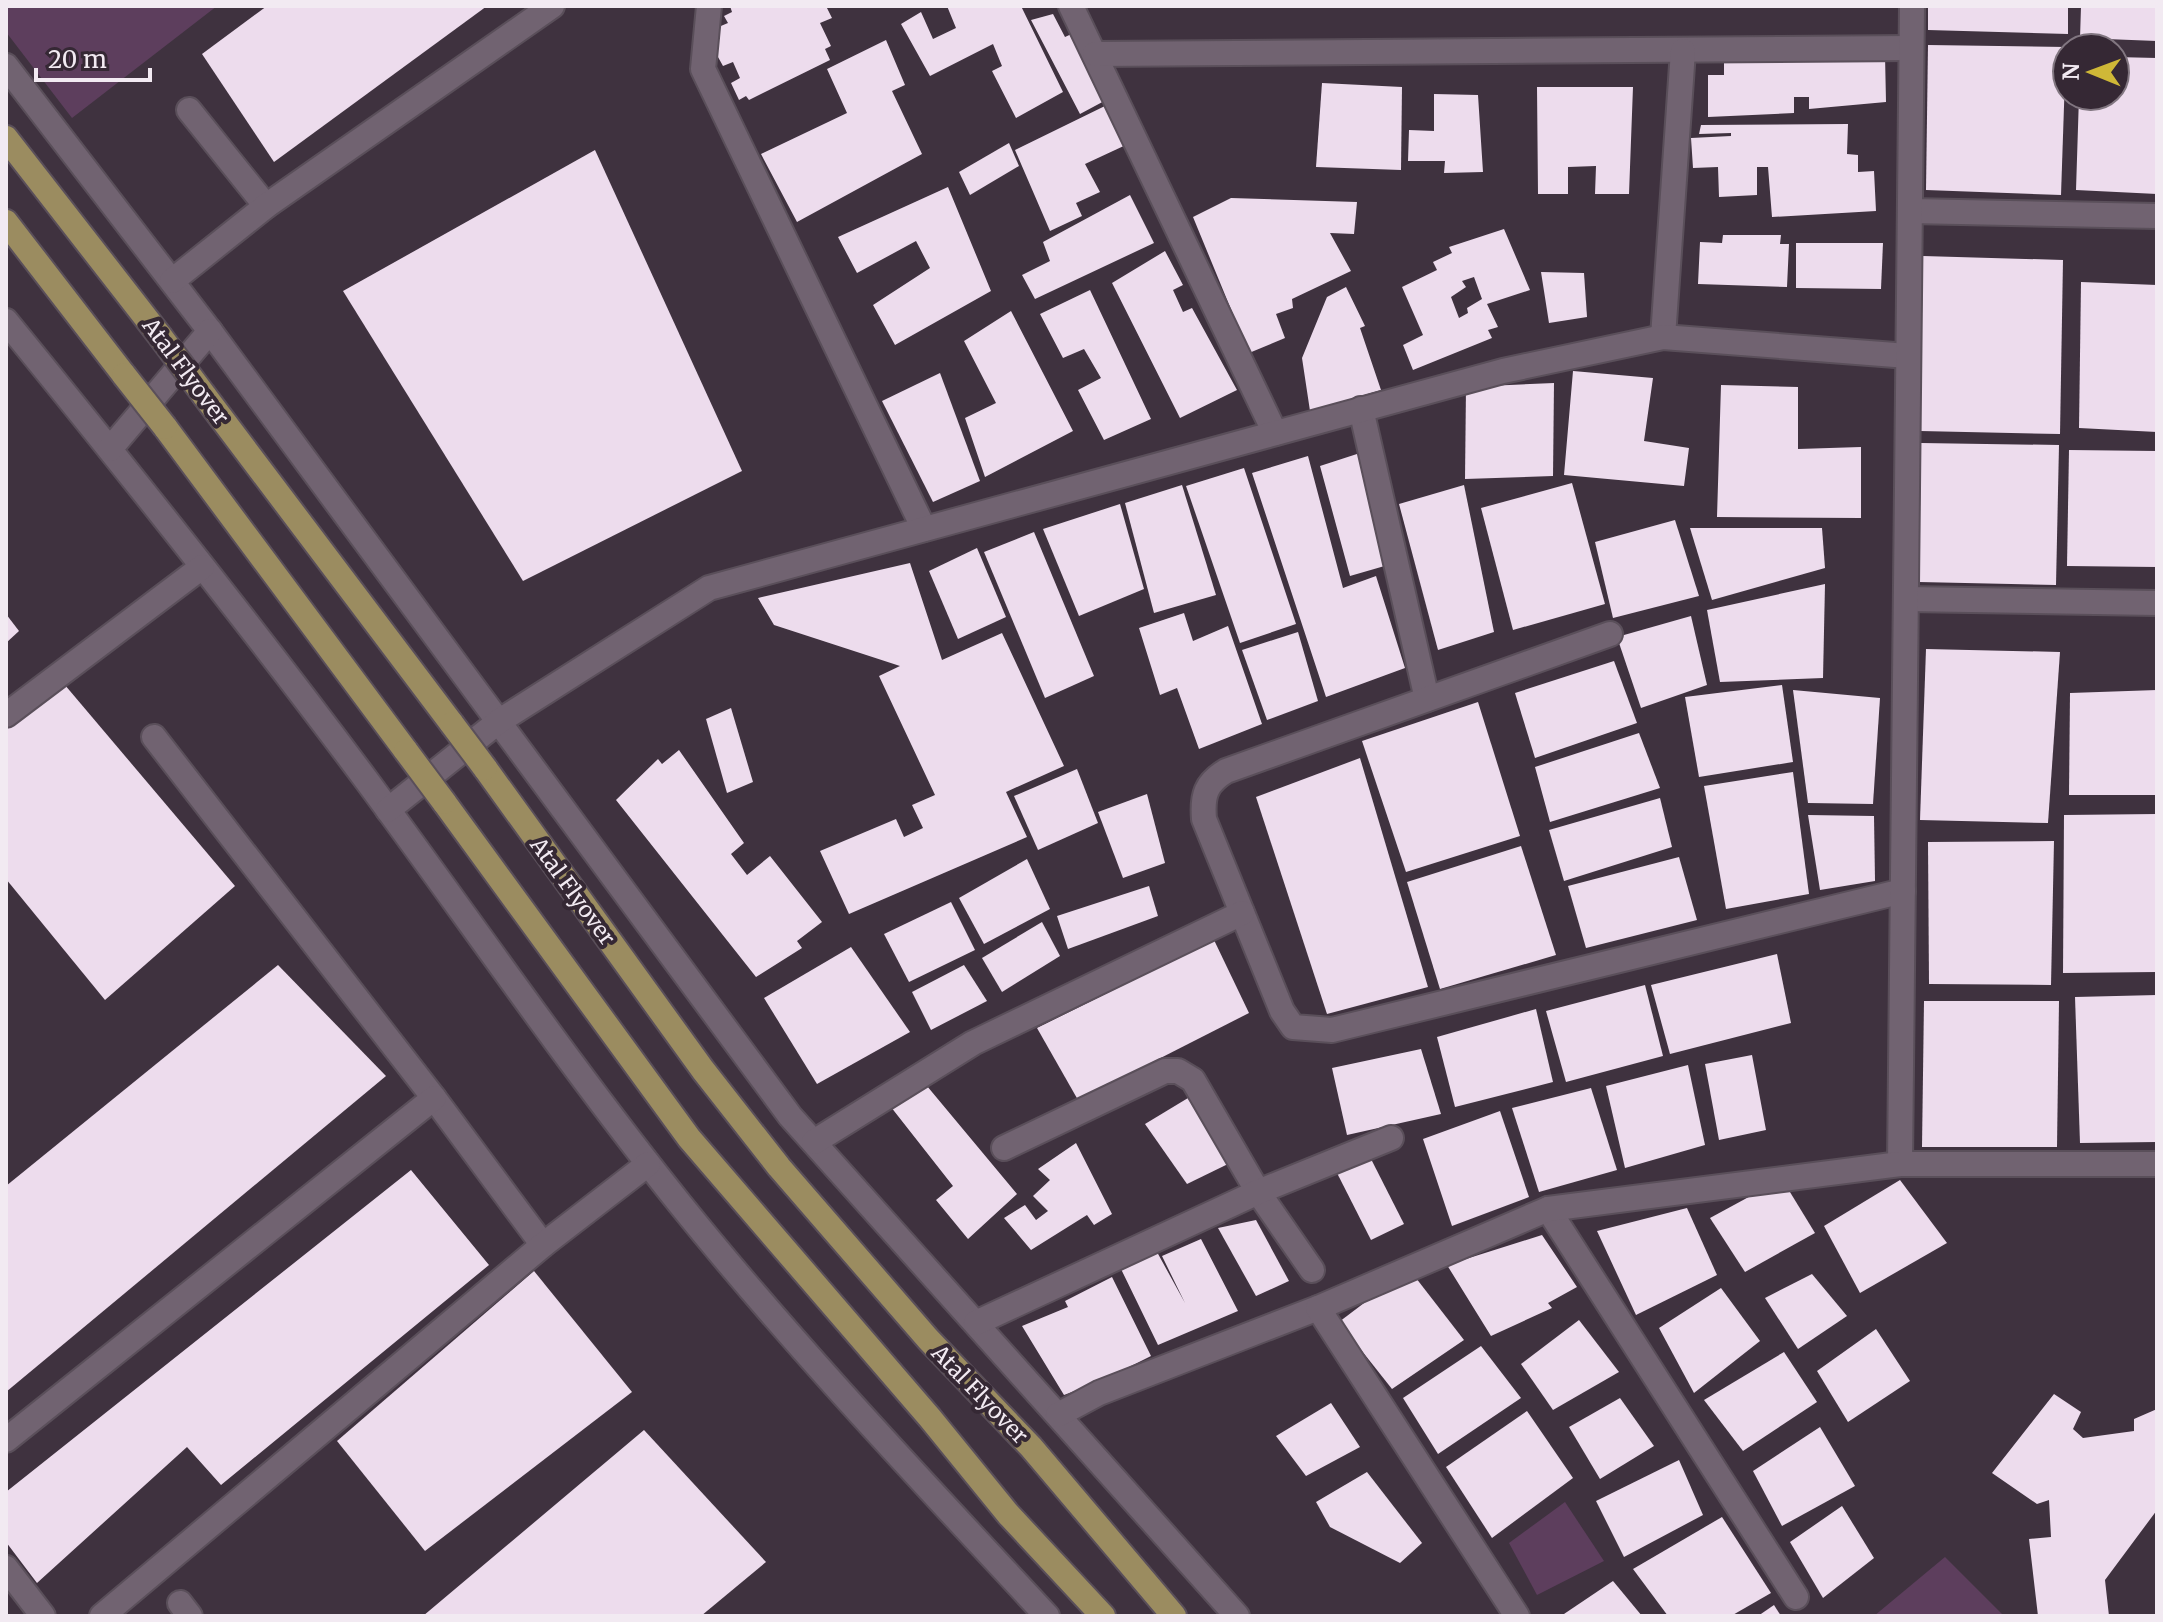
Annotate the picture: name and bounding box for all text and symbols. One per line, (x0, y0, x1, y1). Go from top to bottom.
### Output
scale bar (36, 32, 150, 82)
north arrow (2051, 32, 2131, 112)
text: 20 m (48, 44, 107, 75)
text: N (2057, 62, 2085, 81)
street label: Atal Flyover (136, 311, 235, 430)
street label: Atal Flyover (524, 831, 622, 951)
street label: Atal Flyover (925, 1338, 1034, 1449)

